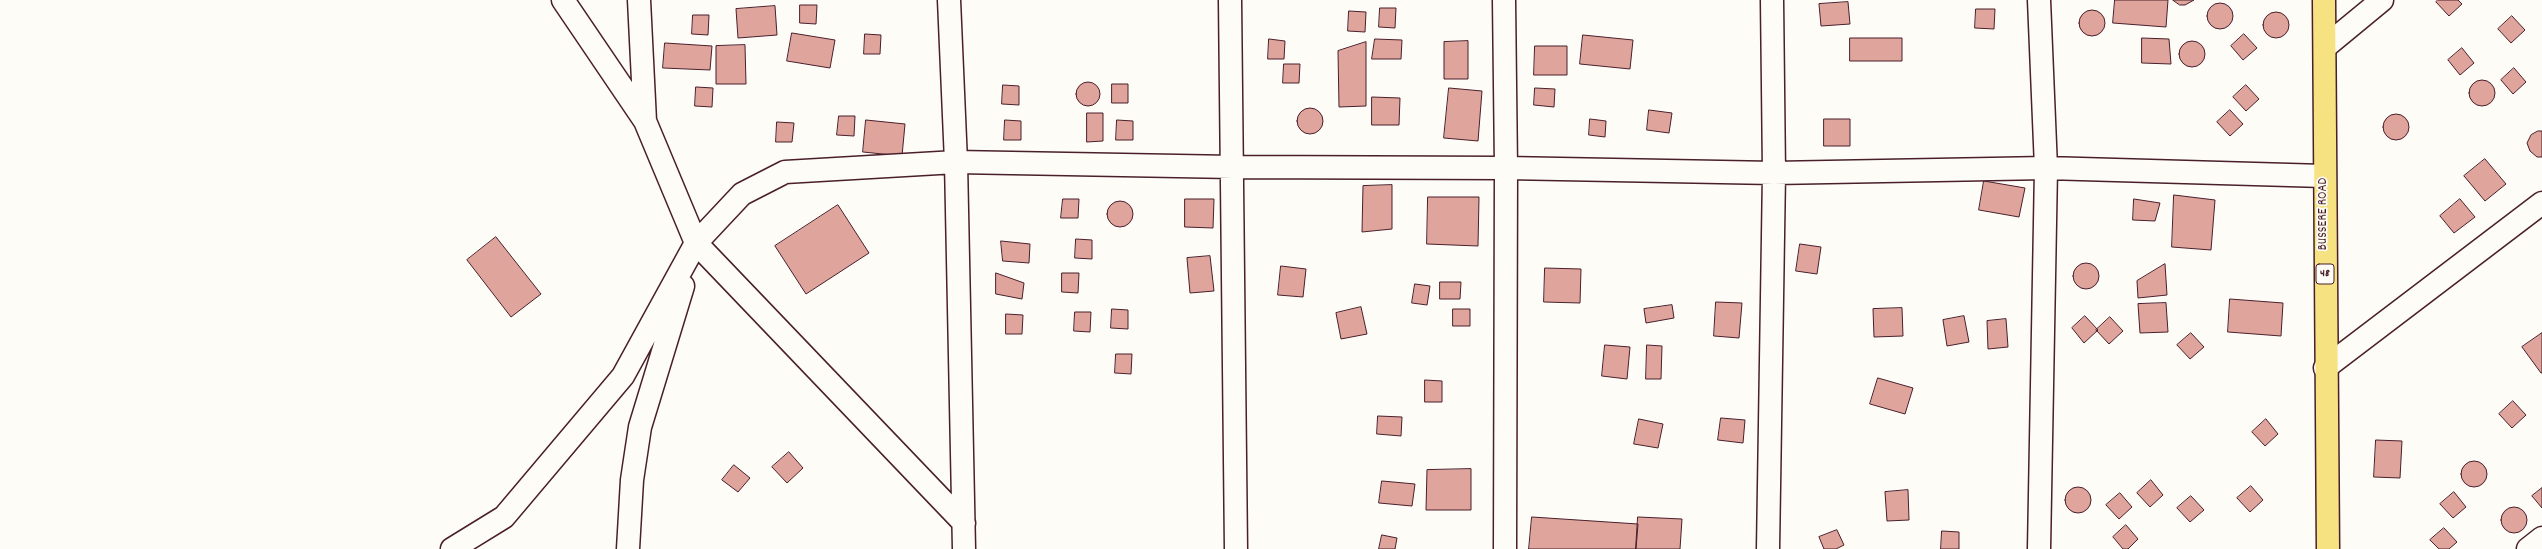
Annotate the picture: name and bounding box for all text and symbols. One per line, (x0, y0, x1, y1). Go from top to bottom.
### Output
street label: BUSSERE ROAD (2316, 178, 2332, 250)
road number: 48 (2316, 264, 2334, 284)

